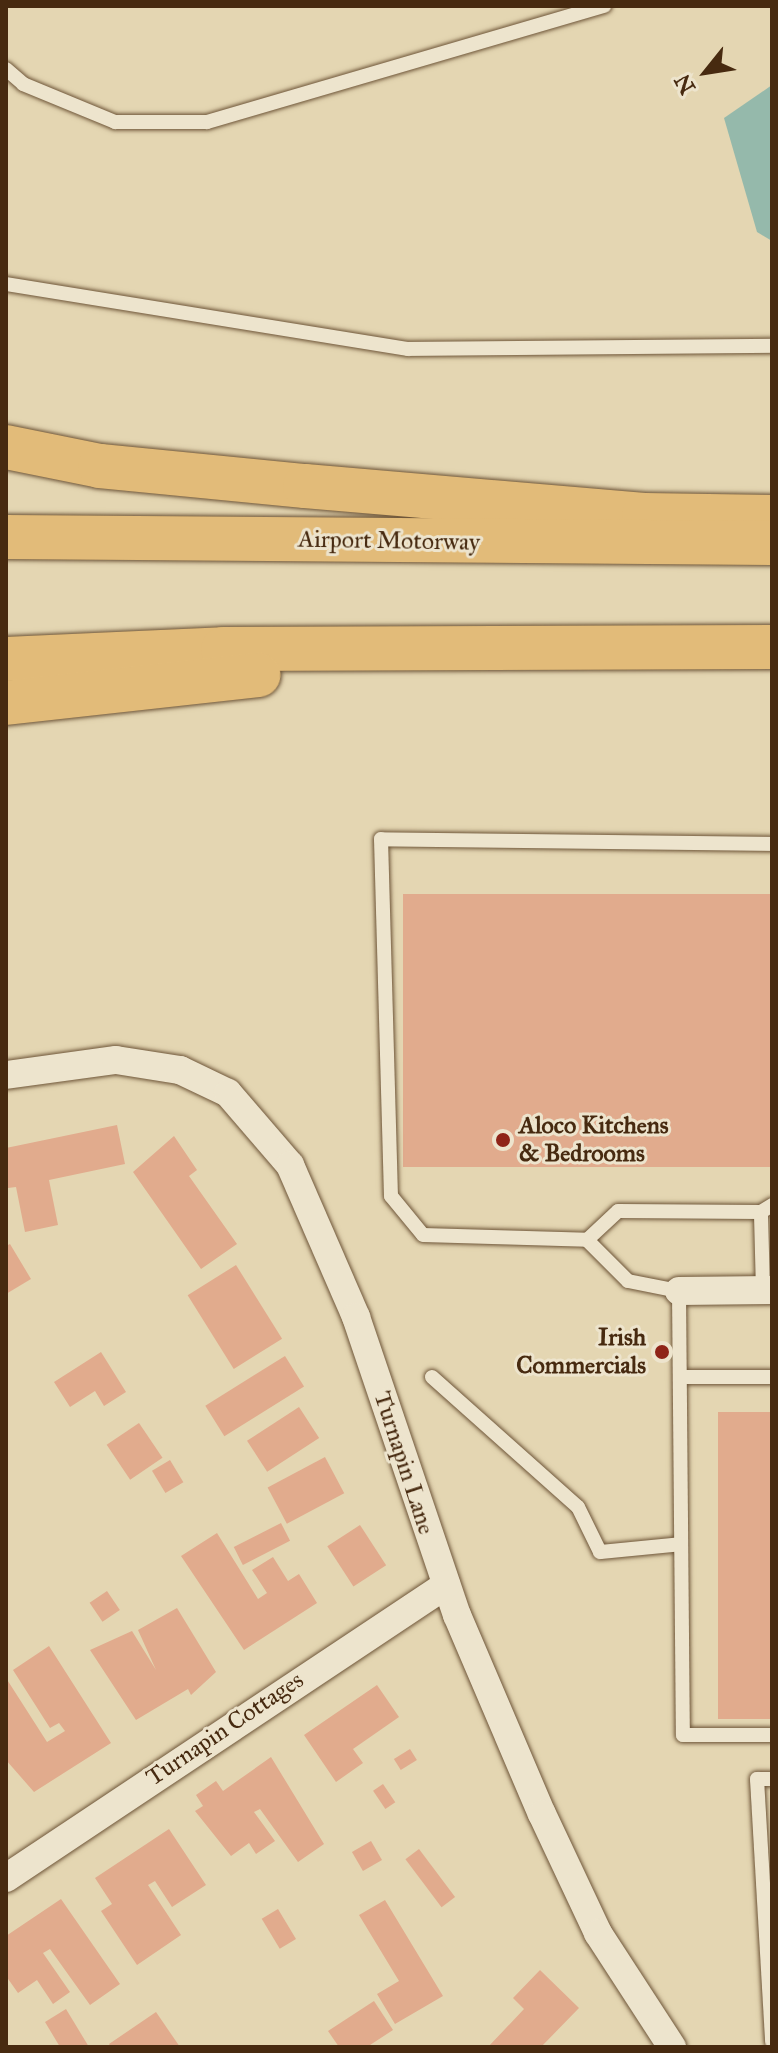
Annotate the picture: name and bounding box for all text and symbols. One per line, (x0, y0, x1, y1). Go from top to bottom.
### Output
north arrow (666, 32, 746, 112)
text: N (668, 69, 701, 99)
street label: Airport Motorway (298, 525, 480, 557)
place label: Aloco Kitchens & Bedrooms (519, 1112, 669, 1168)
marker: Aloco Kitchens & Bedrooms (494, 1131, 512, 1149)
place label: Irish Commercials (516, 1324, 646, 1380)
marker: Irish Commercials (653, 1343, 671, 1361)
street label: Turnapin Lane (367, 1388, 441, 1538)
street label: Turnapin Cottages (141, 1666, 309, 1792)

